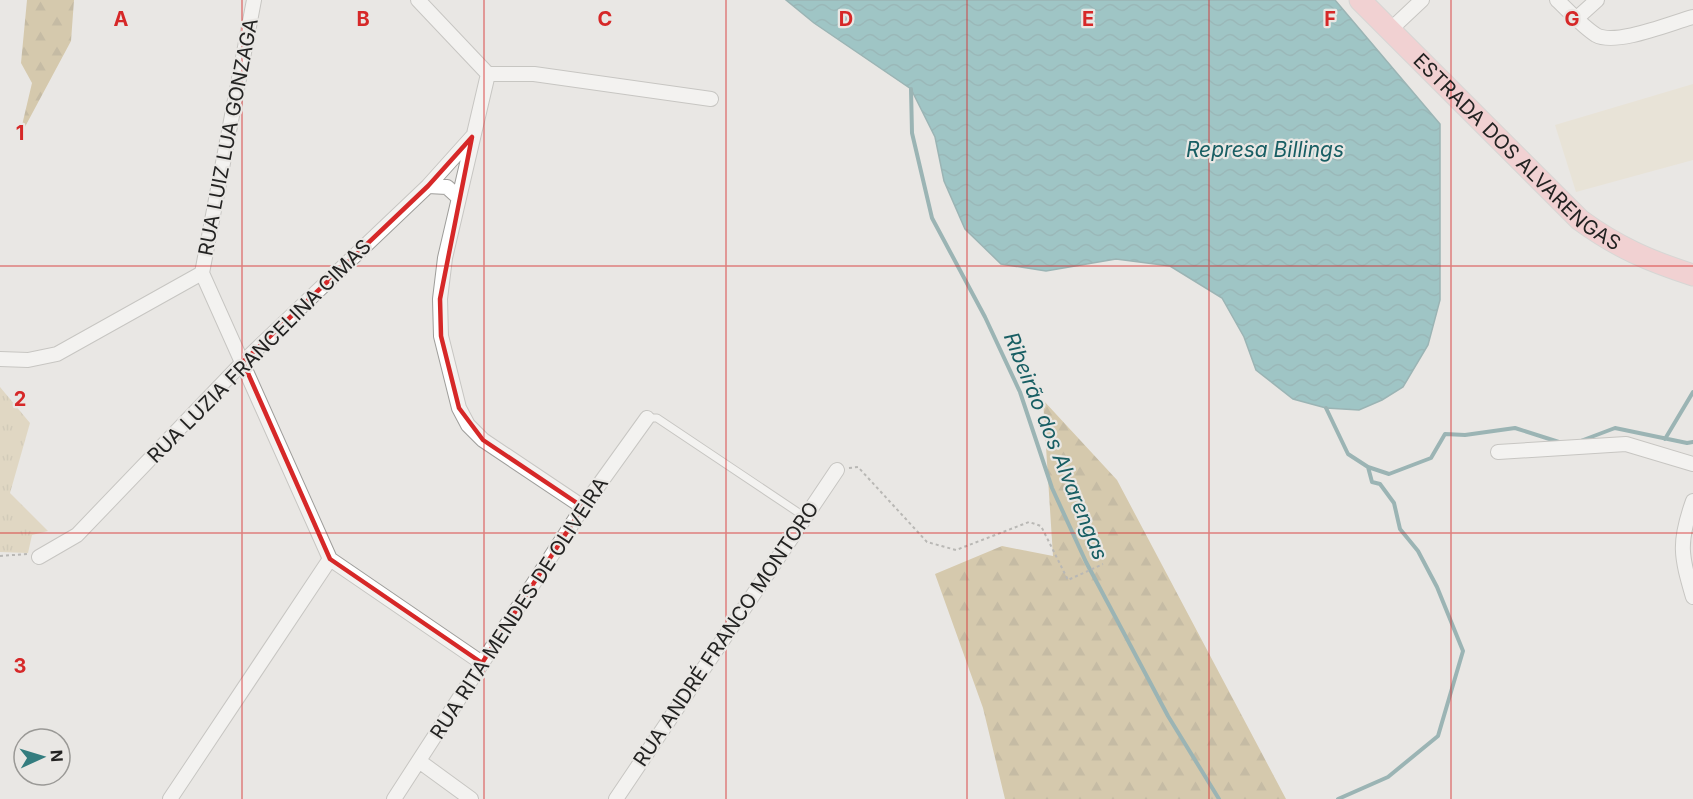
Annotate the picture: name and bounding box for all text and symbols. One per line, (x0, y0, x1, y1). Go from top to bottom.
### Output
text: A (114, 7, 129, 31)
text: B (356, 7, 370, 31)
text: C (598, 7, 612, 31)
text: D (839, 7, 853, 31)
text: E (1082, 7, 1094, 31)
text: F (1324, 7, 1336, 31)
text: G (1564, 7, 1580, 31)
street label: RUA LUIZ LUA GONZAGA (193, 16, 263, 258)
street label: ESTRADA DOS ALVARENGAS (1408, 48, 1625, 255)
text: 1 (16, 121, 24, 145)
water label: Represa Billings (1186, 137, 1344, 162)
street label: RUA LUZIA FRANCELINA CIMAS (142, 234, 376, 468)
water label: Ribeirão dos Alvarengas (999, 329, 1113, 563)
text: 2 (14, 387, 26, 411)
street label: RUA RITA MENDES DE OLIVEIRA (425, 472, 613, 744)
street label: RUA ANDRÉ FRANCO MONTORO (627, 497, 824, 771)
text: 3 (14, 654, 26, 678)
north arrow (12, 727, 72, 787)
text: N (47, 749, 67, 763)

